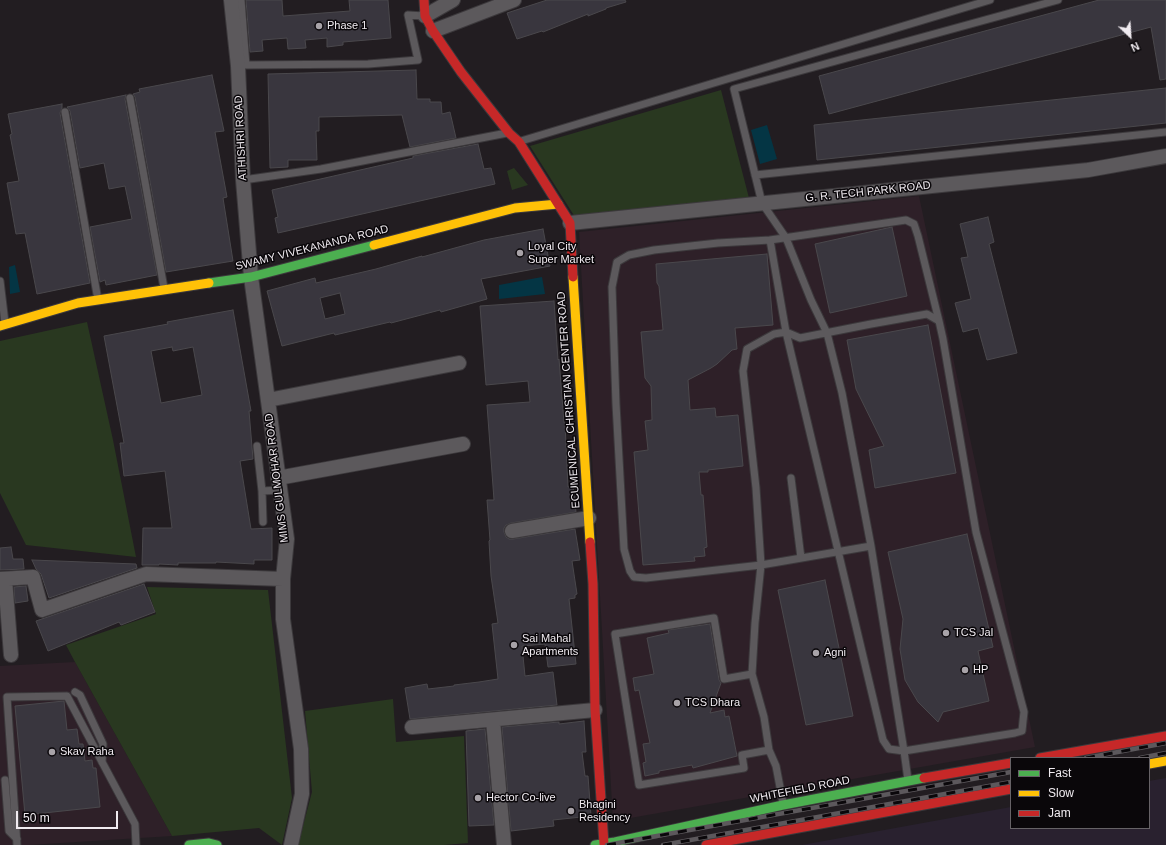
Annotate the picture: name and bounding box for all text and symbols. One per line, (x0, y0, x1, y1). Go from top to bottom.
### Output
north arrow (1110, 16, 1150, 56)
place label: Phase 1 (327, 19, 367, 33)
marker: Phase 1 (314, 21, 324, 31)
text: N (1129, 40, 1141, 54)
street label: ATHISHRI ROAD (232, 95, 250, 181)
street label: G. R. TECH PARK ROAD (805, 179, 931, 205)
street label: SWAMY VIVEKANANDA ROAD (234, 223, 390, 273)
place label: Loyal City Super Market (528, 240, 594, 266)
marker: Loyal City Super Market (515, 248, 525, 258)
street label: ECUMENICAL CHRISTIAN CENTER ROAD (555, 291, 583, 509)
street label: MIMS GULMOHAR ROAD (263, 413, 291, 543)
place label: TCS Jal (954, 626, 993, 640)
marker: TCS Jal (941, 628, 951, 638)
place label: Sai Mahal Apartments (522, 632, 578, 658)
marker: Sai Mahal Apartments (509, 640, 519, 650)
place label: Agni (824, 646, 846, 660)
marker: Agni (811, 648, 821, 658)
place label: HP (973, 663, 988, 677)
marker: HP (960, 665, 970, 675)
place label: TCS Dhara (685, 696, 740, 710)
marker: TCS Dhara (672, 698, 682, 708)
place label: Skav Raha (60, 745, 114, 759)
marker: Skav Raha (47, 747, 57, 757)
legend (1010, 757, 1150, 829)
text: Fast (1048, 766, 1071, 780)
street label: WHITEFIELD ROAD (749, 774, 851, 806)
text: Slow (1048, 786, 1074, 800)
place label: Hector Co-live (486, 791, 556, 805)
marker: Hector Co-live (473, 793, 483, 803)
place label: Bhagini Residency (579, 798, 630, 824)
scale bar (18, 803, 120, 829)
marker: Bhagini Residency (566, 806, 576, 816)
text: Jam (1048, 806, 1071, 820)
text: 50 m (23, 811, 50, 825)

